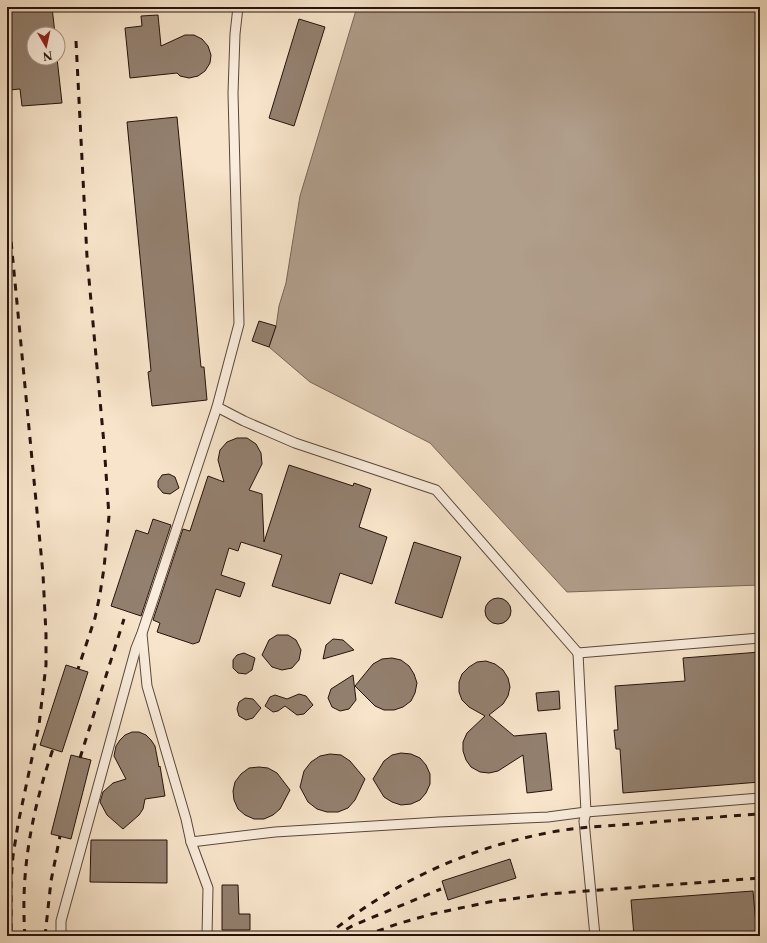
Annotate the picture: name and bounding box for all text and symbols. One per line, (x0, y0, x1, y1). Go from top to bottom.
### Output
north arrow (26, 26, 66, 66)
text: N (41, 48, 53, 64)

